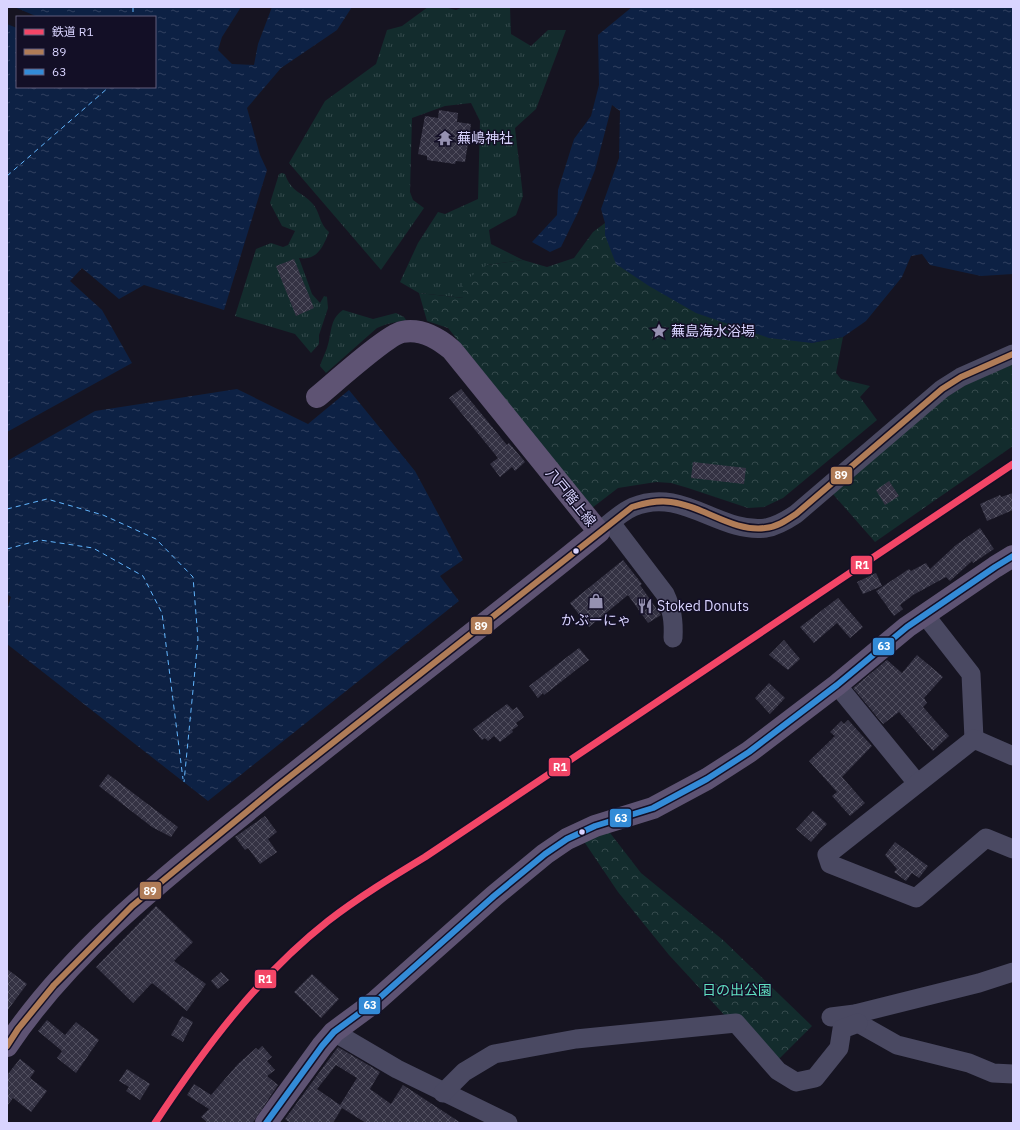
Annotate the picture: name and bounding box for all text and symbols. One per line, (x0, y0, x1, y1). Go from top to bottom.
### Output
legend (16, 16, 156, 88)
text: 鉄道 R1 (52, 24, 94, 39)
text: 89 (52, 44, 66, 59)
text: 63 (52, 64, 66, 79)
temple icon: 蕪嶋神社 (436, 129, 454, 147)
place label: 蕪嶋神社 (457, 129, 513, 147)
place icon: 蕪島海水浴場 (650, 322, 668, 340)
place label: 蕪島海水浴場 (671, 322, 755, 340)
street label: 八戸階上線 (542, 464, 600, 530)
line badge: 89 (830, 466, 853, 485)
text: 89 (834, 468, 848, 482)
unlabelled marker (571, 546, 581, 556)
line badge: R1 (850, 555, 873, 575)
text: R1 (855, 558, 869, 572)
shop icon: かぶーにゃ (587, 592, 605, 610)
restaurant icon: Stoked Donuts (636, 597, 654, 615)
place label: Stoked Donuts (657, 597, 749, 615)
place label: かぶーにゃ (561, 611, 631, 629)
line badge: 89 (470, 616, 493, 635)
text: 89 (474, 619, 488, 633)
line badge: 63 (872, 637, 895, 656)
text: 63 (877, 639, 891, 653)
line badge: R1 (548, 757, 571, 777)
text: R1 (553, 760, 567, 774)
line badge: 63 (609, 808, 632, 828)
text: 63 (614, 811, 628, 825)
unlabelled marker (577, 827, 587, 837)
line badge: 89 (139, 881, 162, 900)
text: 89 (143, 884, 157, 898)
line badge: R1 (254, 969, 277, 989)
text: R1 (258, 972, 272, 986)
park label: 日の出公園 (702, 981, 772, 999)
line badge: 63 (358, 996, 381, 1015)
text: 63 (363, 998, 377, 1012)

